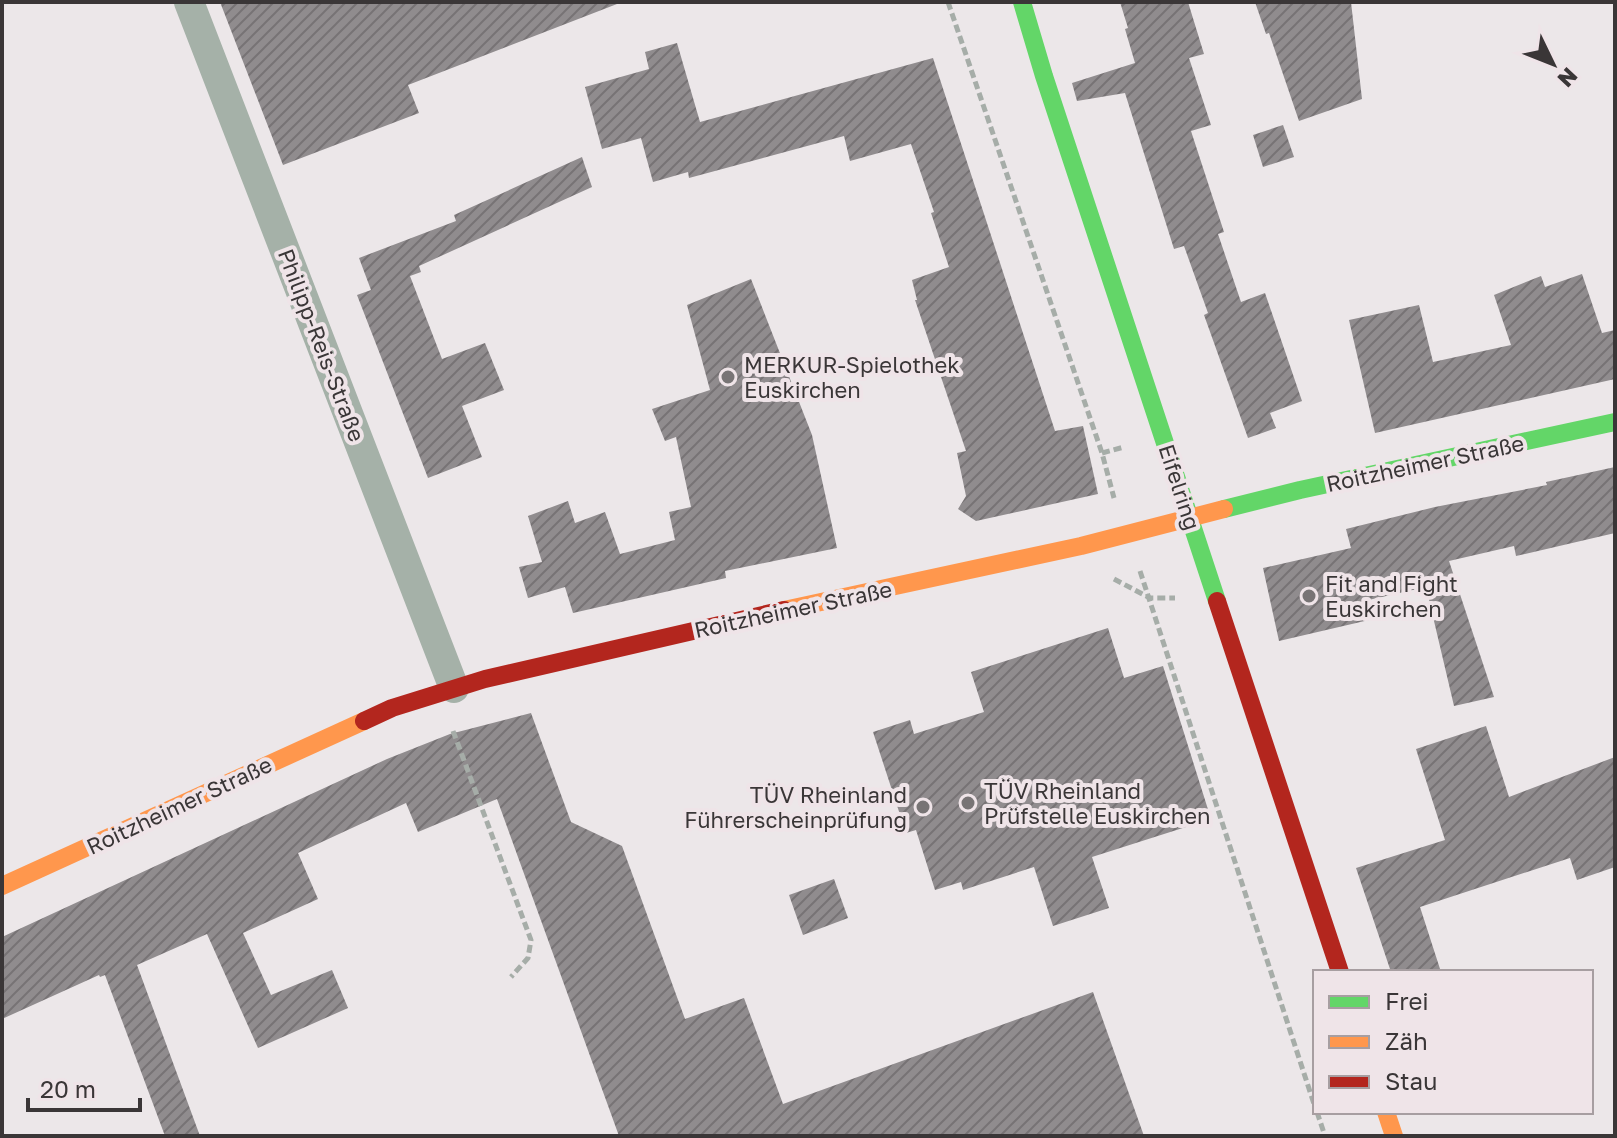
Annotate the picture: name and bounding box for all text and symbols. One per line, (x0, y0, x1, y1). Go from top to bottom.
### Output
north arrow (1513, 24, 1593, 104)
text: N (1552, 63, 1584, 93)
street label: Philipp-Reis-Straße (273, 245, 371, 445)
place label: MERKUR-Spielothek Euskirchen (744, 351, 960, 403)
marker: MERKUR-Spielothek Euskirchen (719, 368, 737, 386)
street label: Roitzheimer Straße (1324, 429, 1526, 497)
street label: Eifelring (1153, 441, 1207, 533)
place label: Fit and Fight Euskirchen (1325, 570, 1458, 622)
street label: Roitzheimer Straße (692, 575, 894, 643)
marker: Fit and Fight Euskirchen (1300, 587, 1318, 605)
street label: Roitzheimer Straße (82, 750, 276, 860)
place label: TÜV Rheinland Prüfstelle Euskirchen (984, 777, 1211, 829)
place label: TÜV Rheinland Führerscheinprüfung (684, 781, 907, 833)
marker: TÜV Rheinland Prüfstelle Euskirchen (959, 794, 977, 812)
marker: TÜV Rheinland Führerscheinprüfung (914, 798, 932, 816)
legend (1313, 970, 1593, 1114)
text: Frei (1385, 986, 1429, 1015)
text: Zäh (1385, 1026, 1428, 1055)
scale bar (28, 1062, 140, 1112)
text: Stau (1385, 1066, 1438, 1095)
text: 20 m (40, 1074, 96, 1103)

